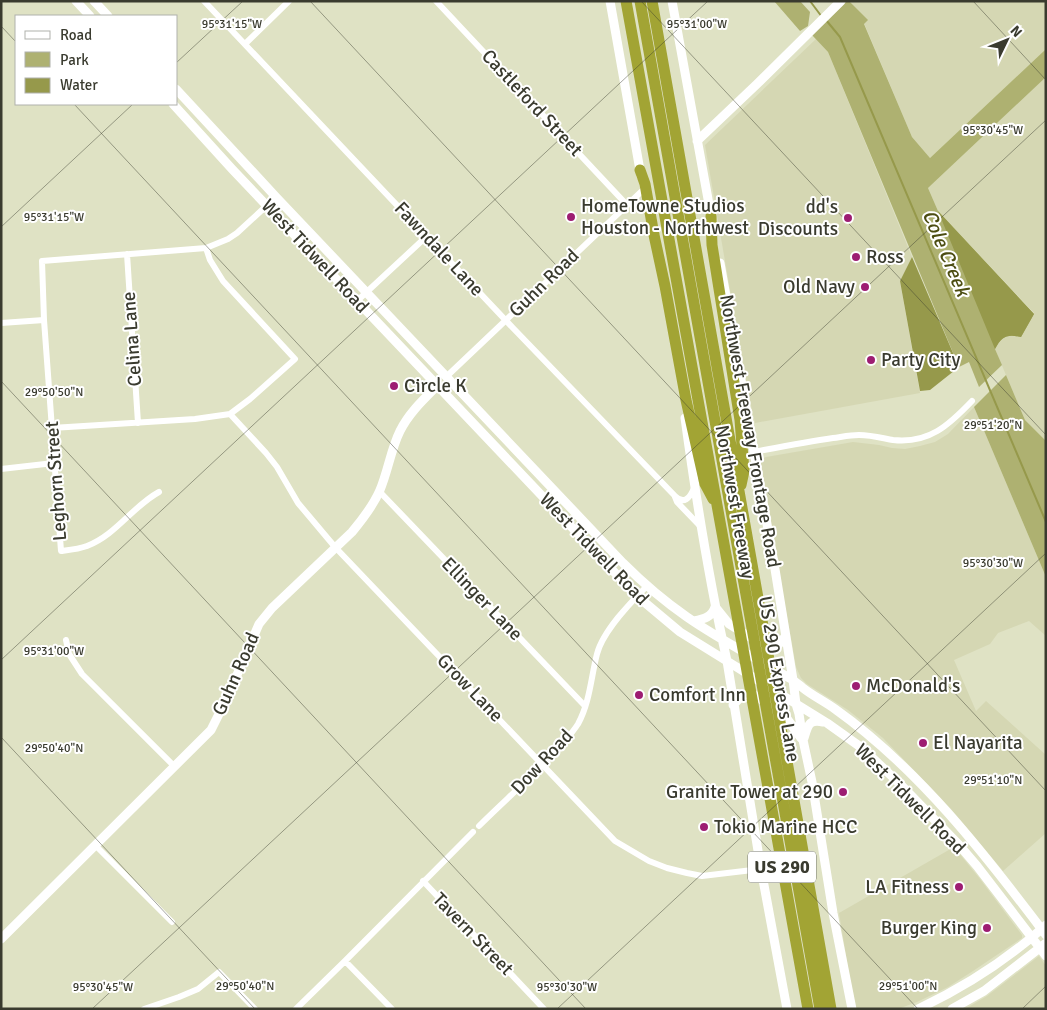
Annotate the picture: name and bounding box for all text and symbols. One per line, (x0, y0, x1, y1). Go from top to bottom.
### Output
legend (15, 15, 178, 105)
north arrow (982, 15, 1032, 65)
text: 95°31'15"W (202, 17, 262, 32)
text: 95°31'00"W (667, 17, 727, 32)
text: N (1007, 22, 1026, 41)
text: Road (60, 26, 92, 44)
street label: Castleford Street (476, 45, 588, 162)
text: Park (60, 51, 89, 69)
text: Water (60, 76, 98, 94)
text: 95°30'45"W (963, 123, 1023, 138)
street label: West Tidwell Road (256, 194, 374, 318)
place label: HomeTowne Studios Houston - Northwest (581, 194, 749, 240)
place label: dd's Discounts (758, 195, 838, 241)
street label: Fawndale Lane (389, 197, 489, 301)
water label: Cole Creek (917, 206, 976, 302)
text: 95°31'15"W (24, 210, 84, 225)
marker: HomeTowne Studios Houston - Northwest (565, 211, 577, 223)
marker: dd's Discounts (842, 212, 854, 224)
street label: Guhn Road (504, 244, 584, 322)
place label: Ross (866, 245, 904, 269)
marker: Ross (850, 251, 862, 263)
place label: Old Navy (783, 275, 855, 299)
marker: Old Navy (859, 281, 871, 293)
street label: Celina Lane (117, 291, 147, 387)
street label: Northwest Freeway Frontage Road (715, 293, 785, 569)
place label: Party City (881, 348, 960, 372)
marker: Party City (865, 354, 877, 366)
place label: Circle K (404, 374, 467, 398)
marker: Circle K (388, 380, 400, 392)
text: 29°50'50"N (25, 385, 83, 400)
text: 29°51'20"N (964, 418, 1022, 433)
street label: Leghorn Street (40, 420, 72, 542)
street label: Northwest Freeway (710, 423, 760, 581)
street label: West Tidwell Road (534, 488, 654, 610)
street label: Ellinger Lane (436, 552, 528, 646)
text: 95°30'30"W (963, 556, 1023, 571)
street label: US 290 Express Lane (753, 594, 805, 764)
street label: Guhn Road (207, 629, 265, 719)
text: 95°31'00"W (24, 644, 84, 659)
street label: Grow Lane (432, 649, 508, 727)
place label: McDonald's (866, 674, 960, 698)
marker: McDonald's (850, 680, 862, 692)
place label: Comfort Inn (649, 683, 746, 707)
marker: Comfort Inn (633, 689, 645, 701)
street label: Dow Road (506, 724, 578, 800)
place label: El Nayarita (933, 731, 1023, 755)
marker: El Nayarita (917, 737, 929, 749)
street label: West Tidwell Road (849, 738, 971, 860)
text: 29°50'40"N (25, 741, 83, 756)
text: 29°51'10"N (964, 773, 1022, 788)
place label: Granite Tower at 290 (666, 780, 833, 804)
marker: Granite Tower at 290 (837, 786, 849, 798)
place label: Tokio Marine HCC (714, 815, 857, 839)
marker: Tokio Marine HCC (698, 821, 710, 833)
road number: US 290 (748, 852, 816, 882)
place label: LA Fitness (865, 875, 949, 899)
marker: LA Fitness (953, 881, 965, 893)
street label: Tavern Street (427, 887, 519, 981)
place label: Burger King (881, 916, 977, 940)
marker: Burger King (981, 922, 993, 934)
text: 29°50'40"N (216, 979, 274, 994)
text: 29°51'00"N (879, 979, 937, 994)
text: 95°30'45"W (73, 980, 133, 995)
text: 95°30'30"W (537, 980, 597, 995)

